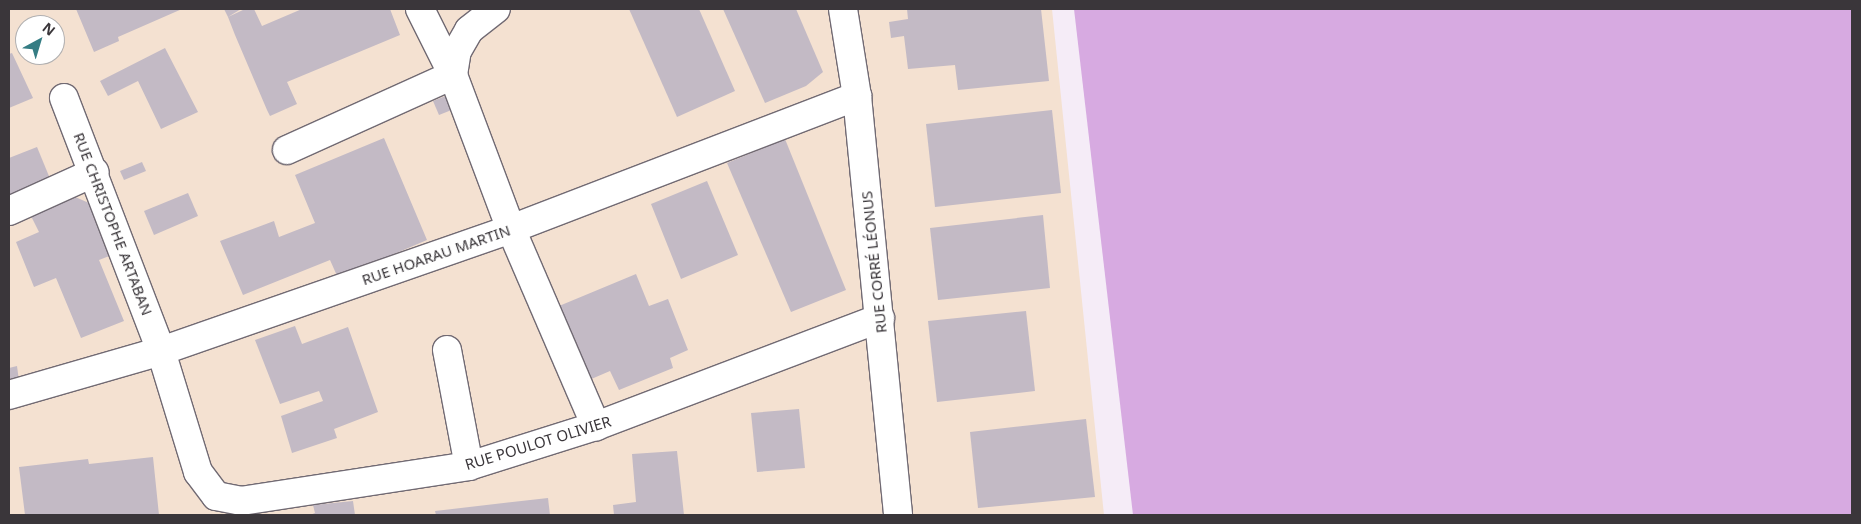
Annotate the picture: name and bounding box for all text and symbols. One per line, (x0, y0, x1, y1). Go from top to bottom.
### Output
north arrow (15, 15, 65, 65)
text: N (39, 18, 60, 40)
street label: RUE CHRISTOPHE ARTABAN (70, 130, 156, 318)
street label: RUE CORRÉ LÉONUS (858, 190, 890, 334)
street label: RUE HOARAU MARTIN (359, 221, 513, 289)
street label: RUE POULOT OLIVIER (463, 412, 613, 474)

